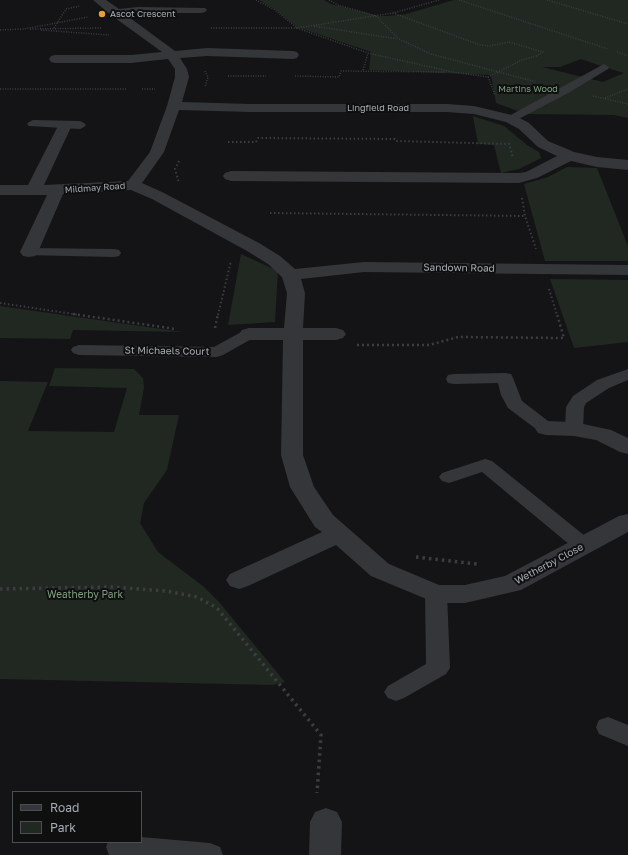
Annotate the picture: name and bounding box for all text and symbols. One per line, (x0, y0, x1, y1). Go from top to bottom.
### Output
marker: Ascot Crescent (97, 9, 107, 19)
place label: Ascot Crescent (110, 9, 176, 19)
park label: Martins Wood (498, 84, 558, 94)
street label: Lingfield Road (347, 103, 409, 113)
street label: Mildmay Road (64, 180, 126, 196)
street label: Sandown Road (423, 261, 495, 275)
street label: St Michaels Court (124, 344, 210, 358)
street label: Wetherby Close (513, 541, 585, 587)
park label: Weatherby Park (47, 589, 123, 601)
legend (12, 791, 142, 843)
text: Road (50, 800, 79, 815)
text: Park (50, 820, 76, 835)

